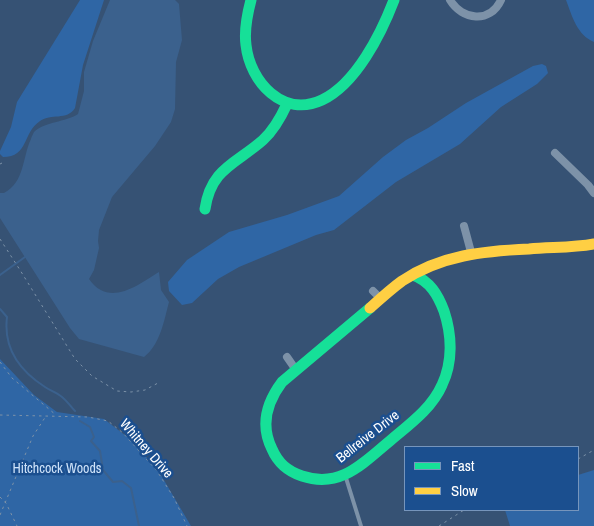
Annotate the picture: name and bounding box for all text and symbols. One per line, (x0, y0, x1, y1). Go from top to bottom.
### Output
street label: Bellreive Drive (333, 407, 403, 467)
street label: Whitney Drive (116, 416, 176, 482)
legend (404, 446, 579, 511)
text: Fast (451, 455, 474, 476)
park label: Hitchcock Woods (12, 461, 102, 477)
text: Slow (451, 480, 478, 501)

